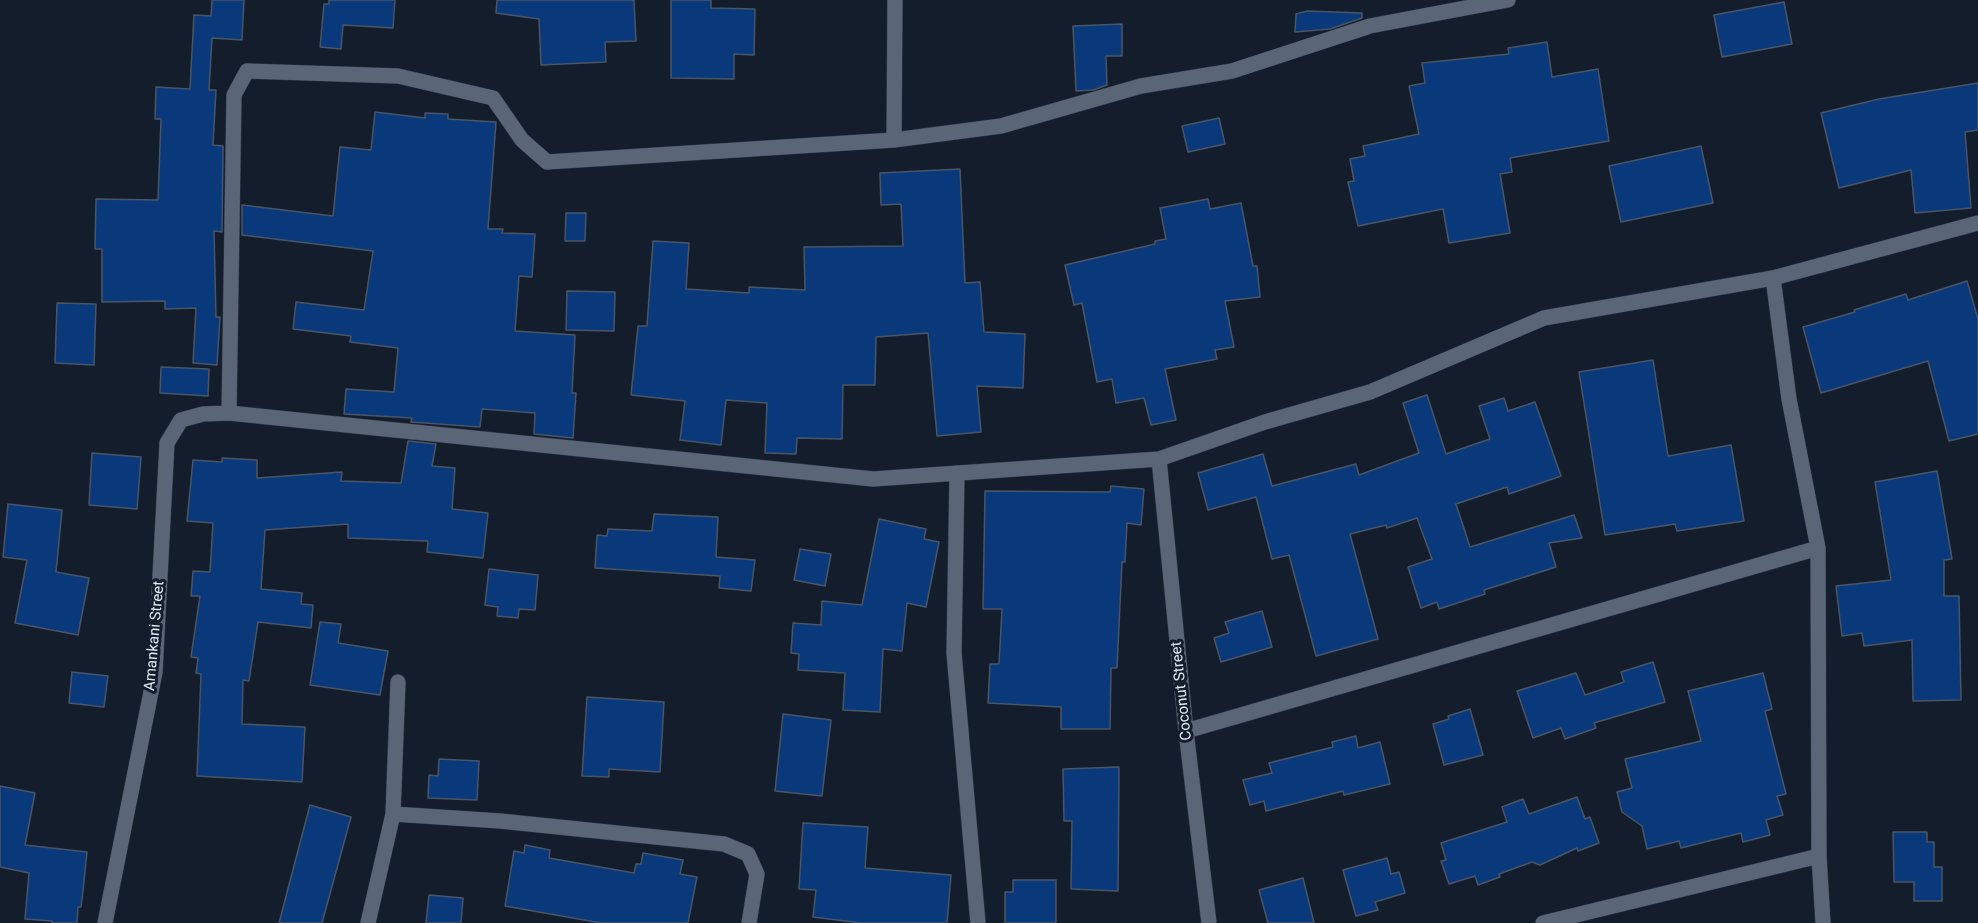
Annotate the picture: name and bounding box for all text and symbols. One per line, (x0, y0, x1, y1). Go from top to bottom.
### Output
street label: Amankani Street (141, 580, 169, 692)
street label: Coconut Street (1168, 641, 1196, 741)

